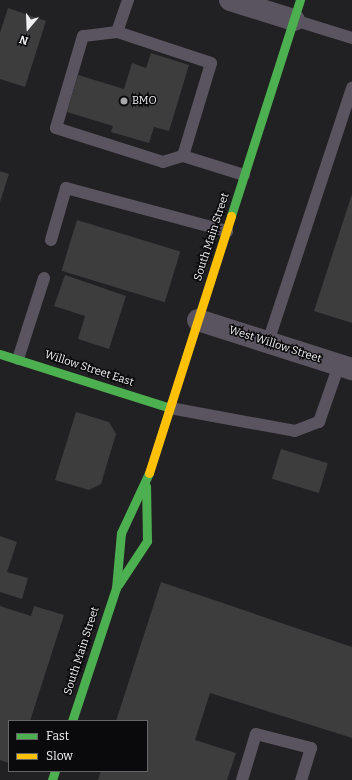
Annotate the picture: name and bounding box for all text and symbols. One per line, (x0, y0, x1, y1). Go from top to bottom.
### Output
north arrow (8, 8, 48, 48)
text: N (18, 32, 30, 47)
place label: BMO (132, 94, 157, 108)
marker: BMO (119, 96, 129, 106)
street label: South Main Street (192, 191, 232, 283)
street label: West Willow Street (227, 324, 323, 366)
street label: Willow Street East (43, 348, 135, 390)
street label: South Main Street (62, 605, 102, 697)
legend (8, 720, 148, 772)
text: Fast (46, 729, 69, 743)
text: Slow (46, 749, 73, 763)

